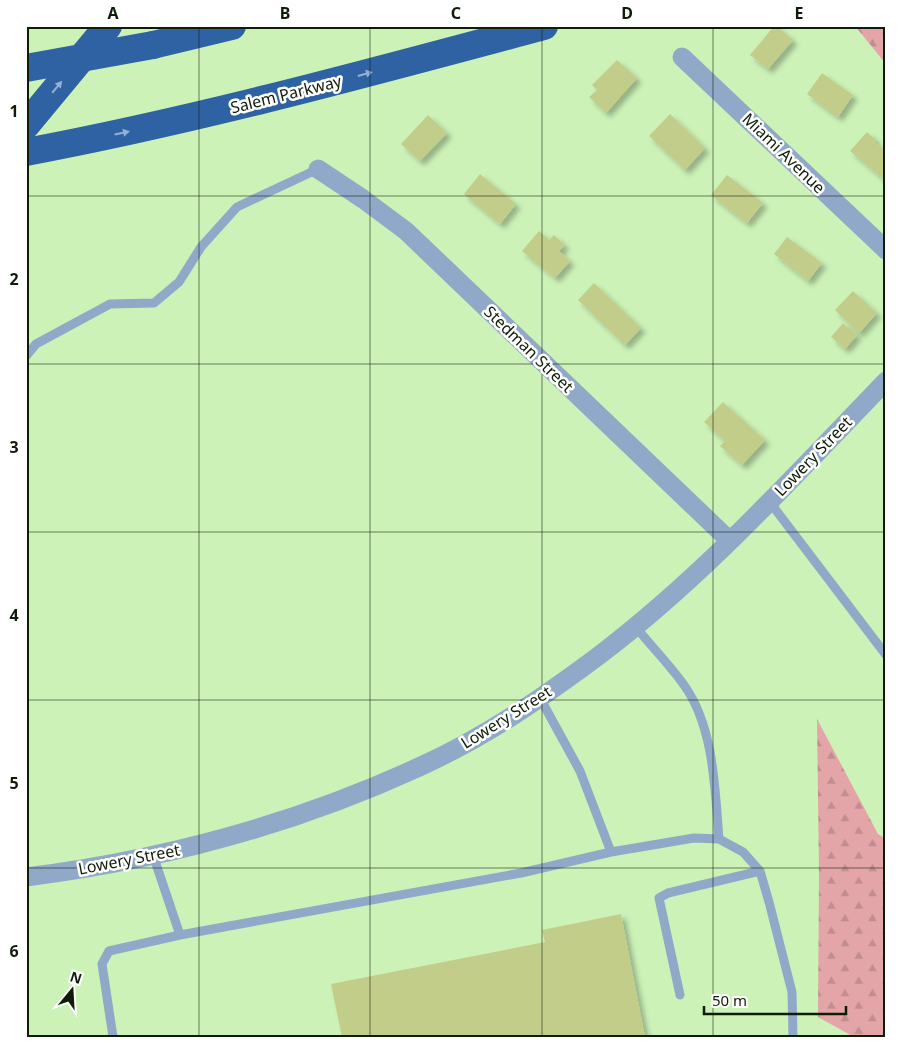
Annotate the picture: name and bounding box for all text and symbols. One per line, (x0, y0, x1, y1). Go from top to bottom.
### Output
text: A (107, 2, 119, 24)
text: B (280, 2, 290, 24)
text: C (451, 2, 461, 24)
text: D (621, 2, 633, 24)
text: E (795, 2, 804, 24)
street label: Salem Parkway (228, 69, 345, 118)
one-way arrow (357, 69, 372, 77)
one-way arrow (52, 81, 63, 94)
text: 1 (9, 100, 19, 122)
street label: Miami Avenue (738, 108, 830, 198)
one-way arrow (114, 129, 129, 137)
text: 2 (9, 268, 19, 290)
street label: Stedman Street (480, 301, 579, 397)
street label: Lowery Street (769, 411, 857, 501)
text: 3 (9, 436, 19, 458)
text: 4 (9, 604, 19, 626)
street label: Lowery Street (457, 680, 556, 754)
text: 5 (9, 772, 19, 794)
street label: Lowery Street (76, 838, 182, 880)
text: 6 (9, 940, 19, 962)
north arrow (48, 966, 98, 1016)
text: N (68, 966, 85, 988)
scale bar (704, 983, 847, 1015)
text: 50 m (712, 990, 747, 1010)

